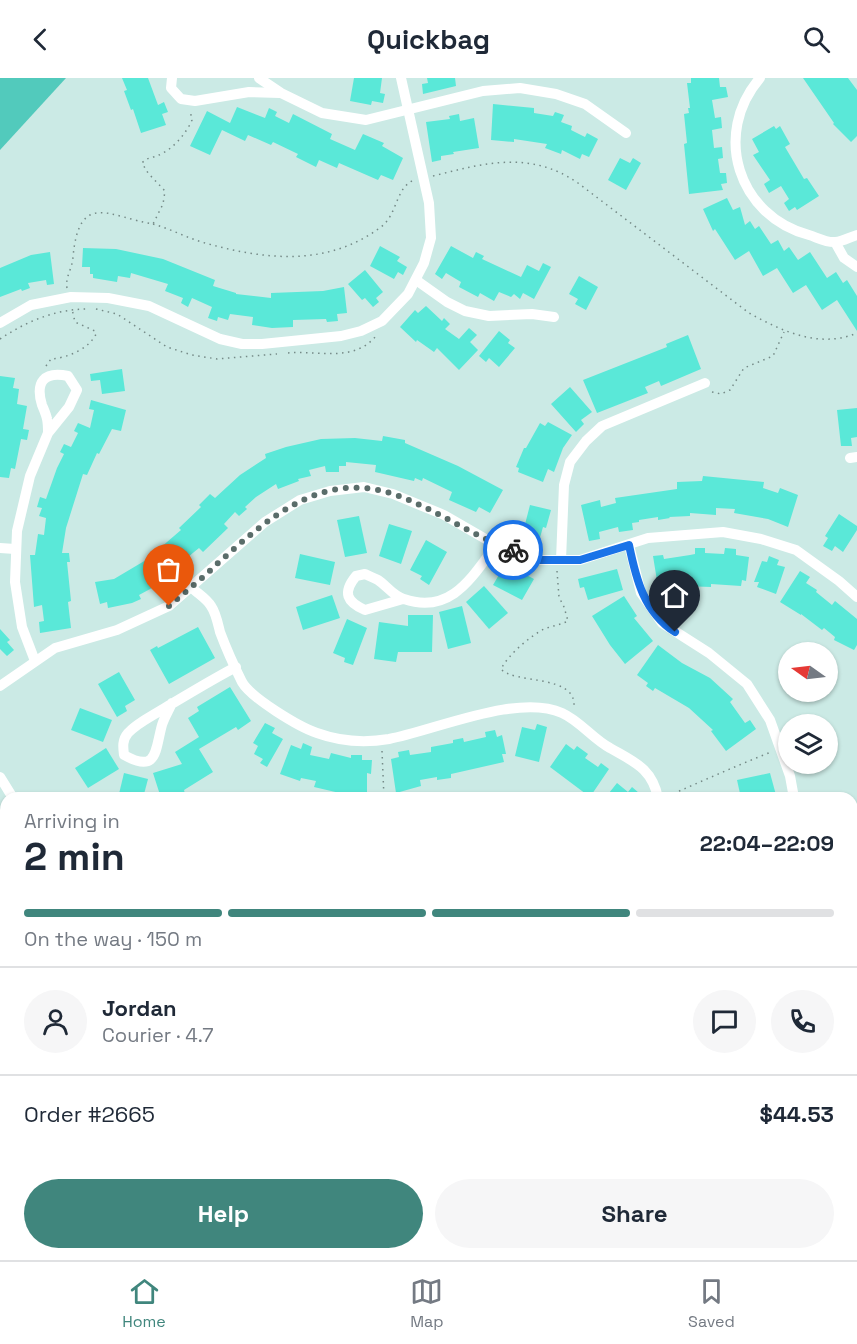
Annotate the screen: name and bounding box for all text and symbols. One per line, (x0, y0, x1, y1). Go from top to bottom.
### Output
text: Quickbag (367, 22, 490, 57)
icon: back (24, 23, 57, 56)
icon: search (800, 23, 833, 56)
courier (483, 520, 543, 580)
icon: bike (497, 534, 530, 567)
pin (143, 544, 194, 606)
icon: bag (152, 553, 185, 586)
pin (649, 570, 700, 632)
icon: home (658, 579, 691, 612)
north arrow (778, 642, 838, 702)
map controls (778, 642, 838, 774)
button: layers (778, 714, 838, 774)
text: Arriving in (24, 808, 120, 834)
text: 22:04–22:09 (700, 829, 834, 857)
text: 2 min (24, 832, 125, 881)
text: On the way · 150 m (24, 926, 202, 952)
button: person (24, 990, 87, 1053)
button: chat (693, 990, 756, 1053)
button: phone (771, 990, 834, 1053)
text: Jordan (102, 994, 177, 1022)
text: Courier · 4.7 (102, 1022, 213, 1048)
text: Order #2665 (24, 1100, 155, 1128)
text: $44.53 (760, 1100, 834, 1128)
button: Help (24, 1179, 423, 1248)
button: Share (435, 1179, 834, 1248)
tab: Home (122, 1275, 166, 1332)
tab: Map (410, 1275, 444, 1332)
tab: Saved (688, 1275, 735, 1332)

